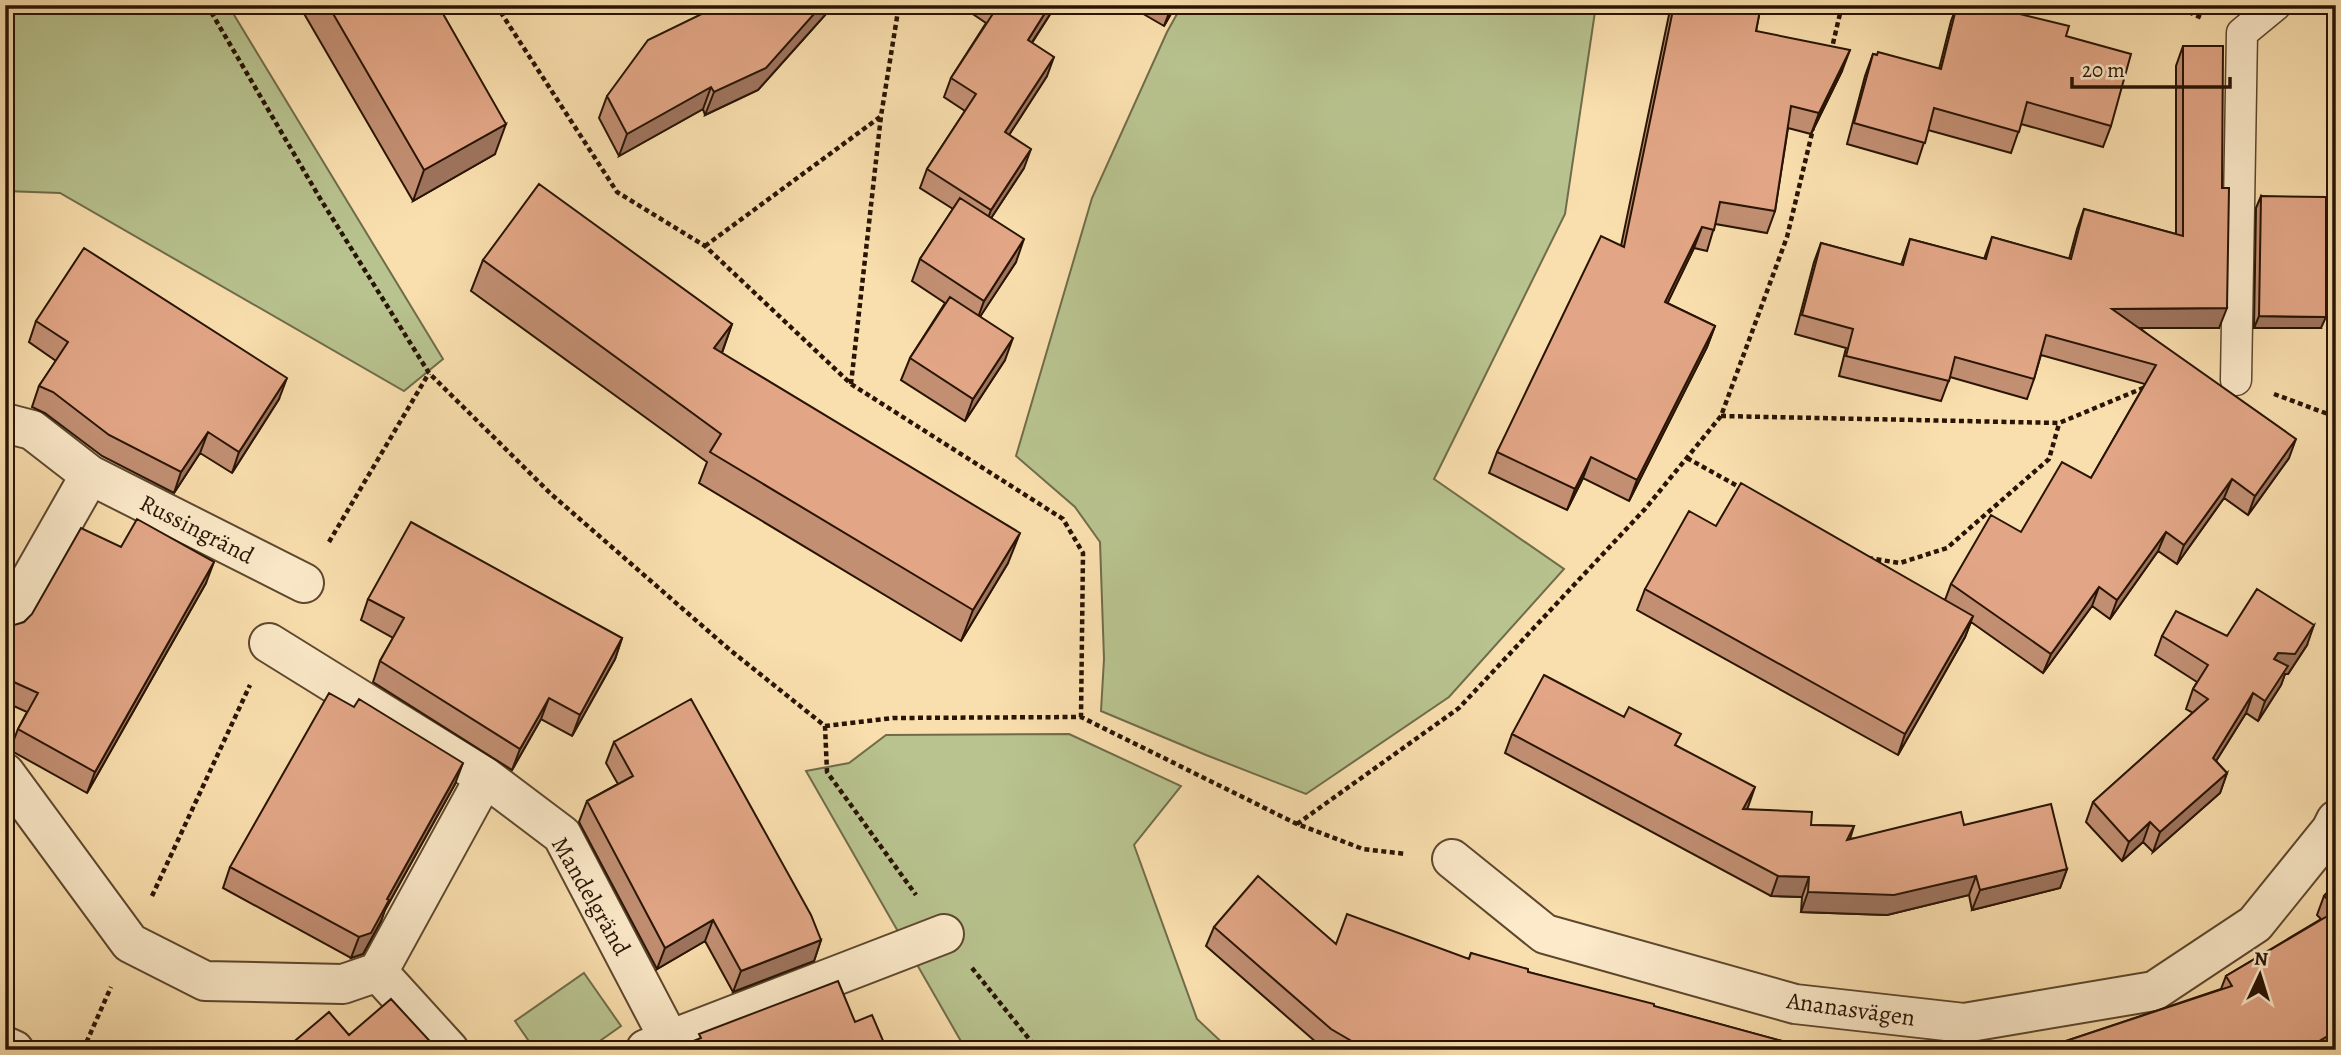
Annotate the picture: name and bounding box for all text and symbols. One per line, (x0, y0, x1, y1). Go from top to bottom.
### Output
scale bar (2072, 46, 2229, 90)
text: 20 m (2082, 56, 2125, 84)
street label: Russingränd (134, 487, 260, 572)
street label: Mandelgränd (544, 831, 638, 961)
north arrow (2226, 940, 2296, 1010)
text: N (2253, 946, 2269, 973)
street label: Ananasvägen (1784, 984, 1917, 1034)

